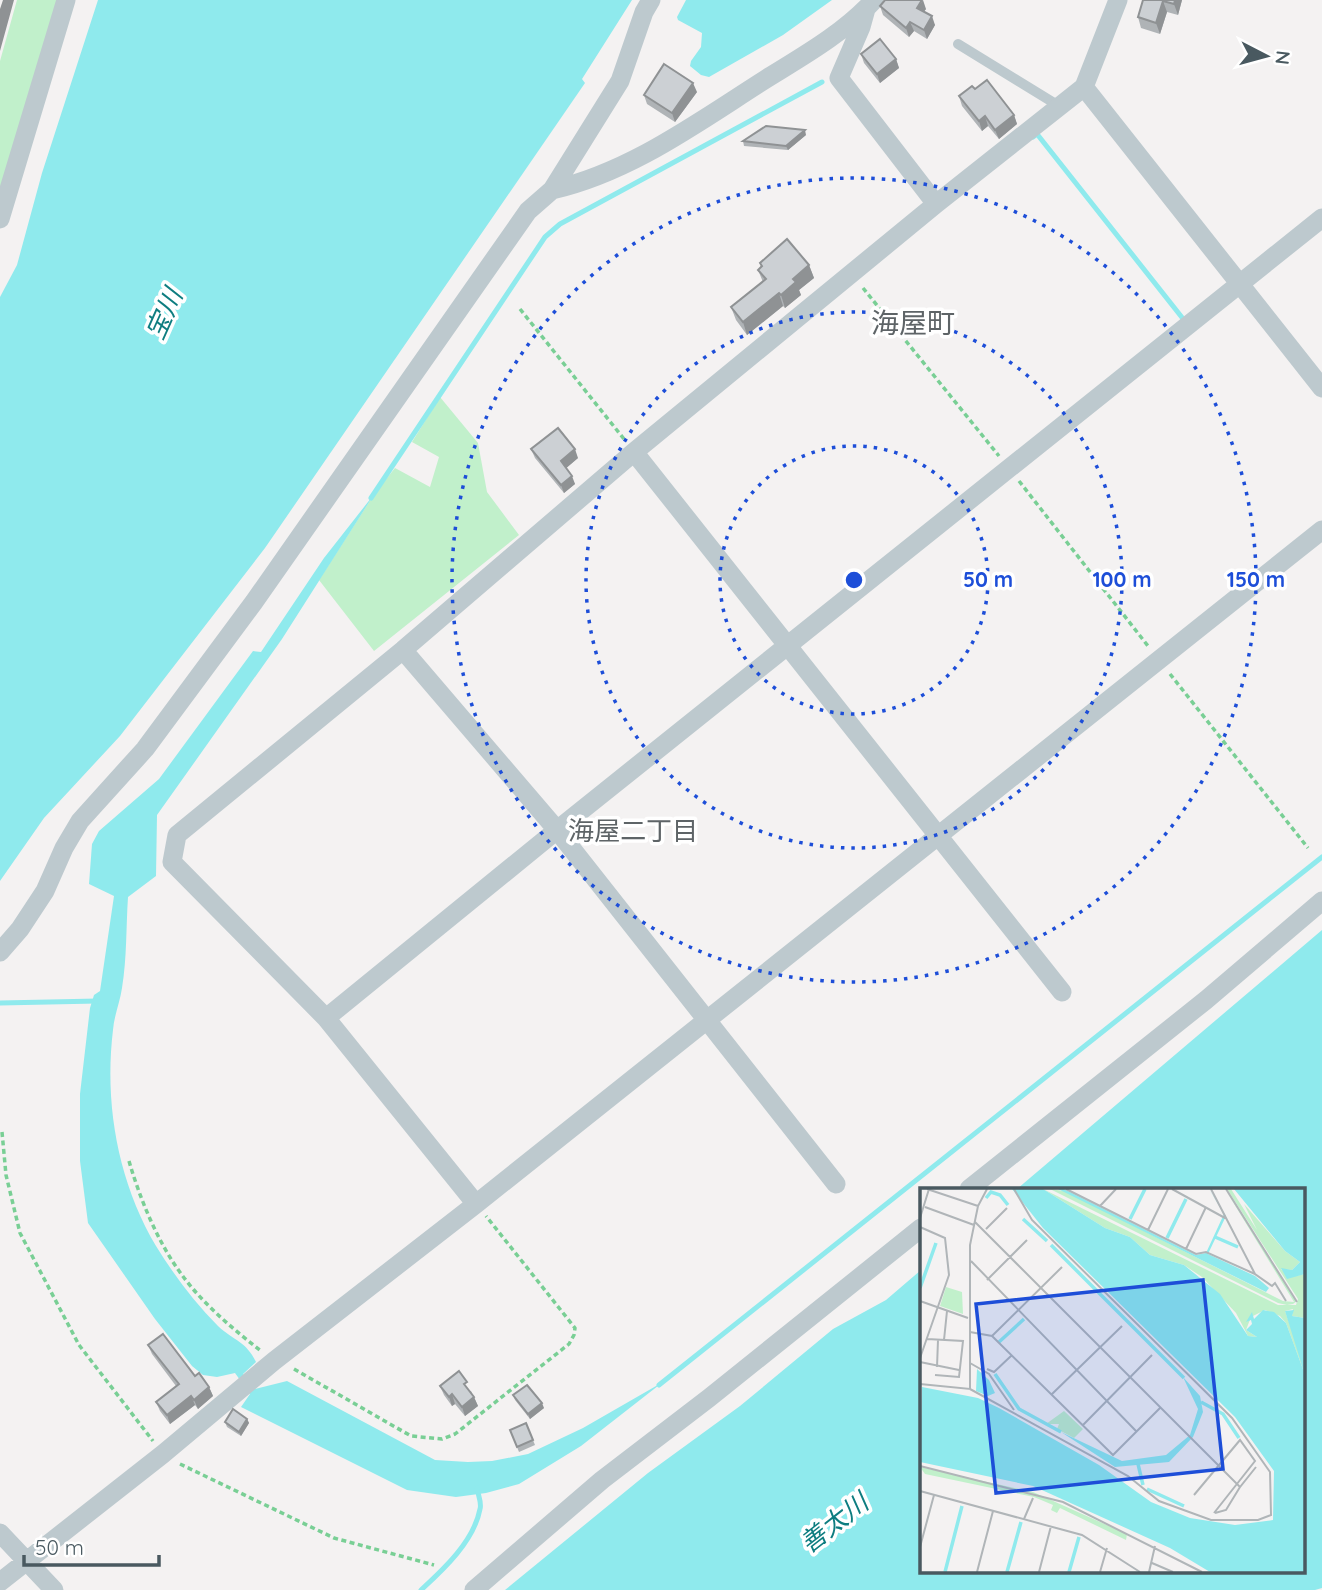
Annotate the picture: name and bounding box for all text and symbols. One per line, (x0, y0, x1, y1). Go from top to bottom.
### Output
north arrow (1231, 21, 1301, 91)
text: N (1270, 50, 1296, 66)
water label: 宝川 (138, 281, 190, 344)
district label: 海屋町 (871, 305, 955, 340)
text: 50 m (963, 566, 1013, 592)
text: 100 m (1092, 566, 1152, 592)
text: 150 m (1227, 566, 1285, 592)
centre of rings (842, 568, 866, 592)
district label: 海屋二丁目 (568, 814, 698, 847)
inset map (920, 1188, 1304, 1572)
water label: 善太川 (793, 1484, 877, 1560)
scale bar (24, 1524, 159, 1568)
text: 50 m (35, 1534, 84, 1560)

